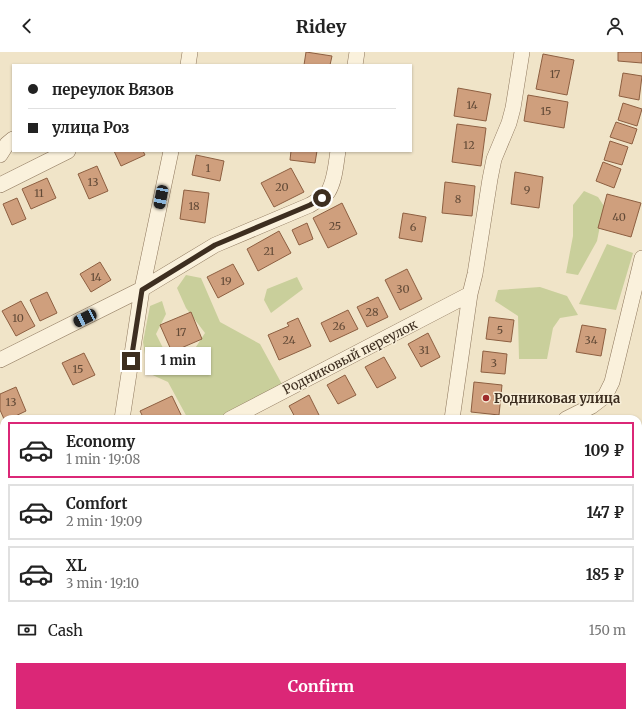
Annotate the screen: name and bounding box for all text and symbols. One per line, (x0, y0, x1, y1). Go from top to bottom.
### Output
icon: back (16, 15, 38, 37)
text: Ridey (296, 15, 346, 38)
icon: person (604, 15, 626, 37)
house number: 17 (550, 67, 560, 81)
text: переулок Вязов (52, 80, 174, 99)
house number: 14 (466, 98, 478, 112)
house number: 15 (540, 104, 552, 118)
text: улица Роз (52, 118, 129, 137)
house number: 12 (463, 138, 475, 152)
house number: 1 (206, 161, 211, 175)
house number: 13 (88, 175, 98, 189)
house number: 20 (275, 180, 289, 194)
house number: 9 (524, 183, 531, 197)
car (153, 184, 169, 210)
house number: 11 (34, 186, 44, 200)
route start (313, 189, 331, 207)
house number: 8 (455, 192, 462, 206)
house number: 18 (188, 199, 200, 213)
house number: 40 (612, 210, 626, 224)
house number: 25 (329, 219, 341, 233)
house number: 6 (410, 220, 417, 234)
house number: 21 (263, 244, 275, 258)
house number: 14 (90, 270, 102, 284)
house number: 19 (220, 274, 232, 288)
house number: 30 (396, 282, 410, 296)
house number: 28 (366, 305, 379, 319)
car (72, 307, 98, 329)
house number: 10 (12, 311, 24, 325)
street label: Родниковый переулок (280, 315, 421, 398)
house number: 26 (333, 319, 346, 333)
house number: 5 (497, 323, 503, 337)
house number: 17 (176, 325, 186, 339)
house number: 24 (283, 333, 296, 347)
house number: 34 (585, 333, 598, 347)
house number: 31 (419, 343, 429, 357)
callout: 1 min (145, 347, 211, 375)
route end (122, 352, 140, 370)
text: 1 min (160, 352, 196, 369)
house number: 3 (491, 356, 497, 370)
house number: 15 (72, 362, 84, 376)
place label: Родниковая улица (494, 390, 620, 407)
marker: Родниковая улица (481, 393, 491, 403)
house number: 13 (6, 395, 16, 409)
icon: car (18, 432, 54, 468)
text: Economy (66, 432, 135, 451)
text: 109 ₽ (584, 441, 624, 460)
text: 1 min · 19:08 (66, 451, 140, 468)
icon: car (18, 494, 54, 530)
text: Comfort (66, 494, 127, 513)
text: 147 ₽ (586, 503, 624, 522)
text: 2 min · 19:09 (66, 513, 142, 530)
icon: car (18, 556, 54, 592)
text: XL (66, 556, 87, 575)
text: 185 ₽ (586, 565, 624, 584)
text: 3 min · 19:10 (66, 575, 139, 592)
icon: cash (16, 619, 38, 641)
text: Cash (48, 621, 83, 640)
text: 150 m (589, 622, 626, 639)
button: Confirm (16, 663, 626, 709)

